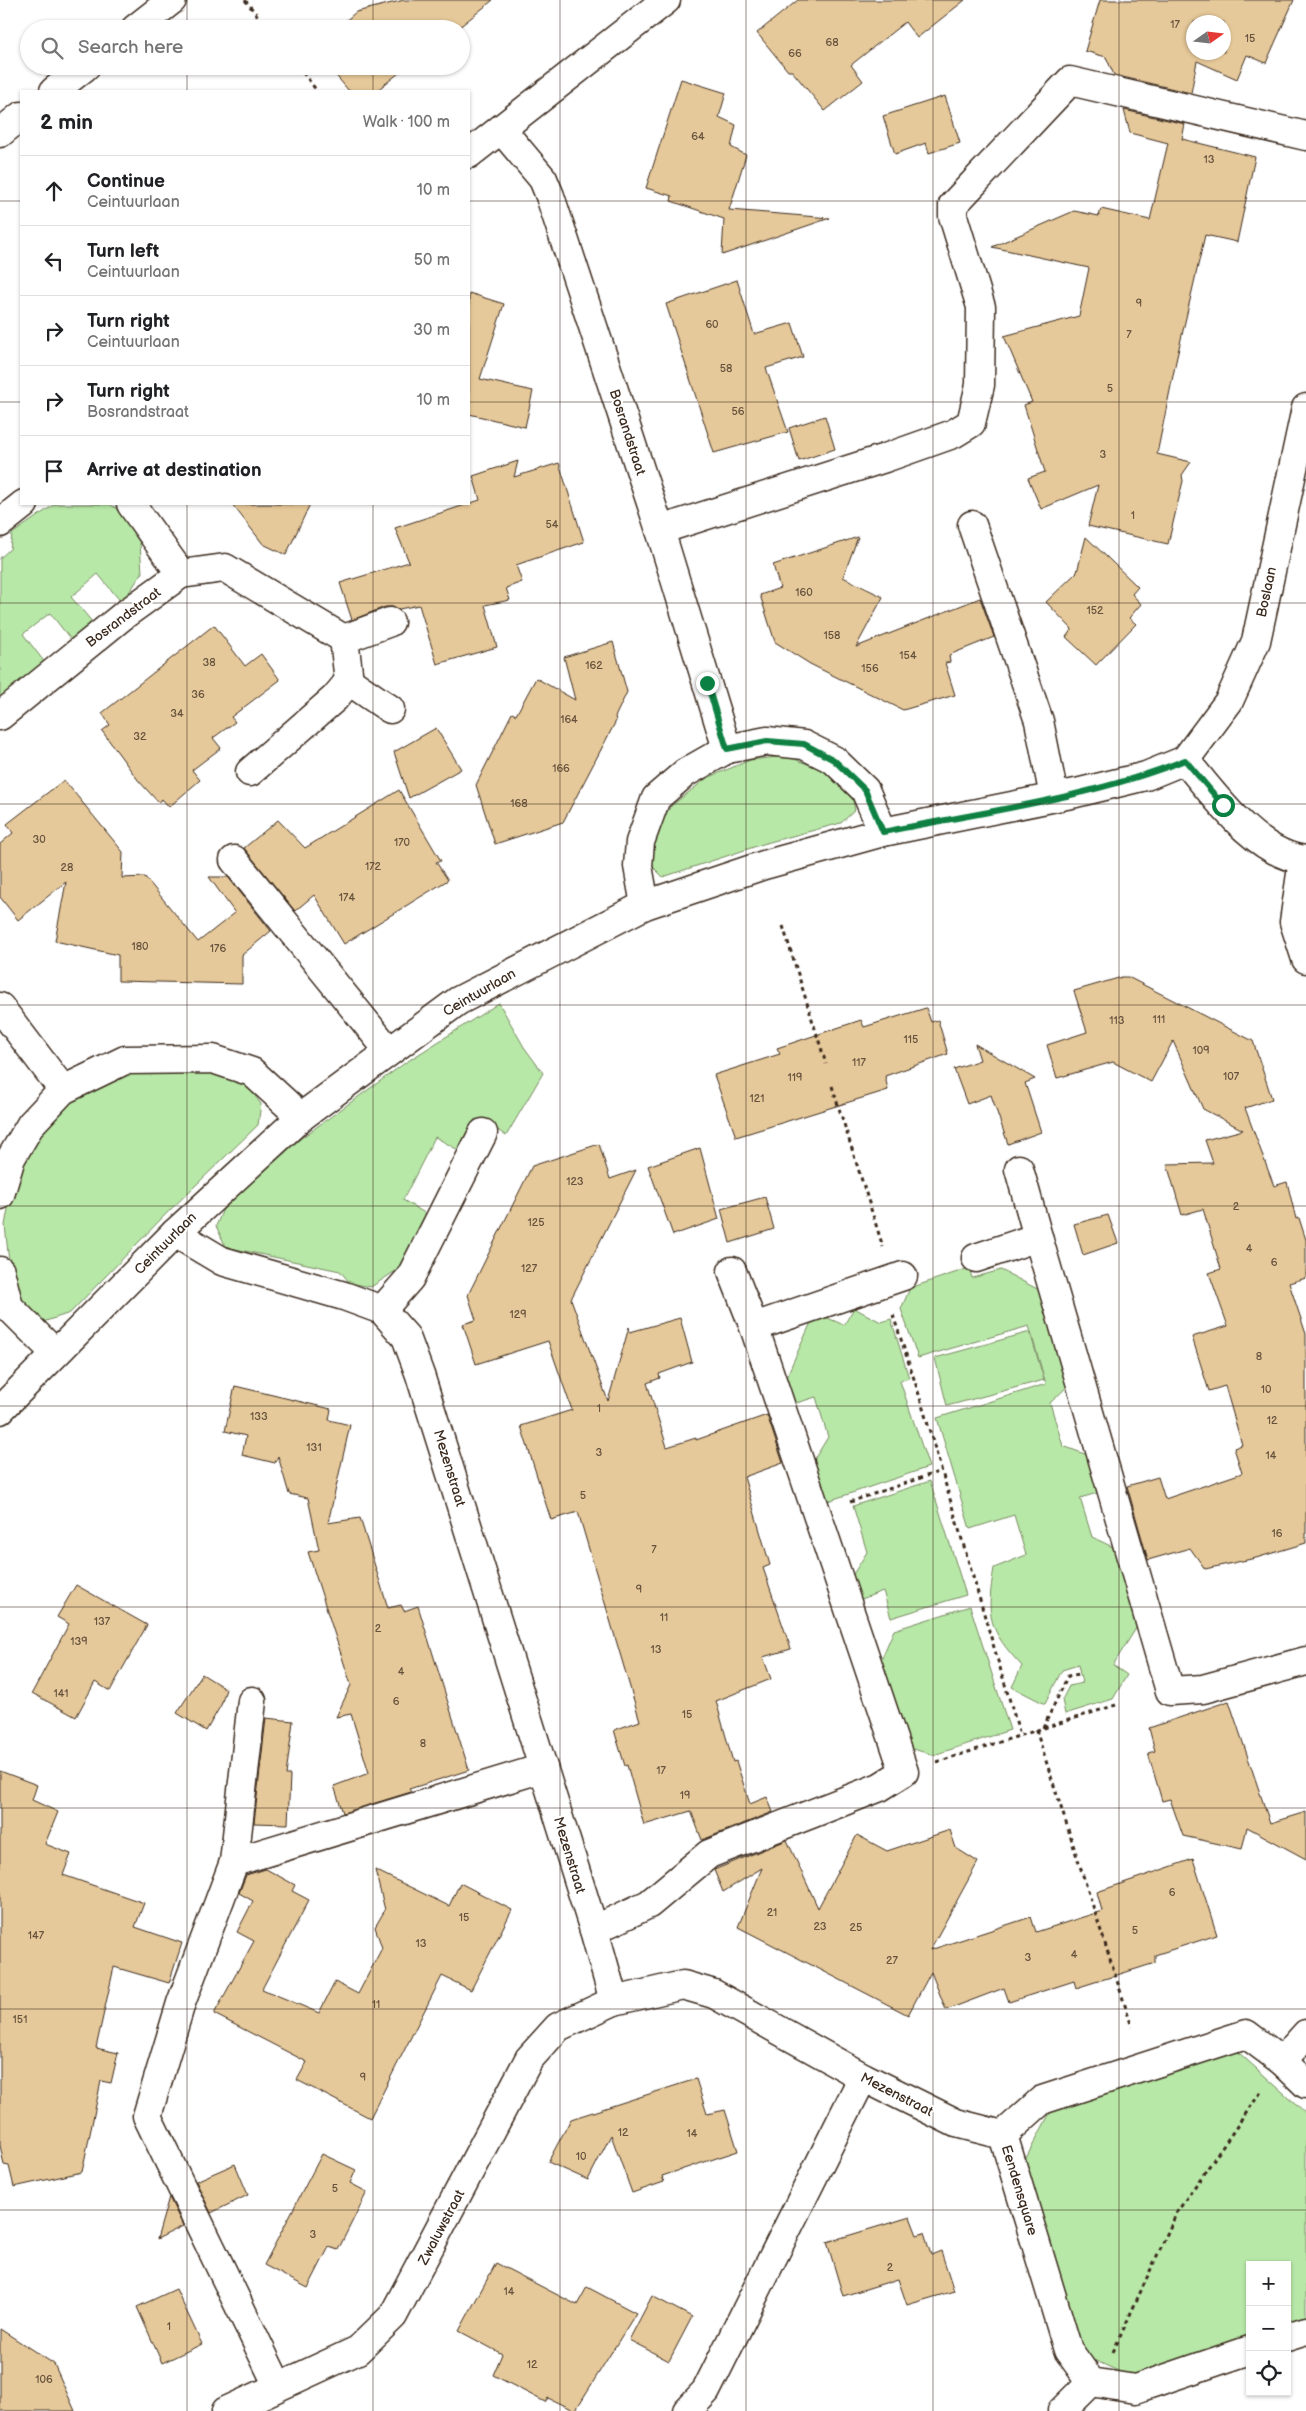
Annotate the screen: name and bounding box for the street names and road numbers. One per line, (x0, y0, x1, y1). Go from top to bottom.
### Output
street label: Bosrandstraat (606, 387, 650, 478)
street label: Boslaan (1253, 565, 1280, 619)
street label: Bosrandstraat (83, 583, 165, 651)
street label: Ceintuurlaan (440, 965, 519, 1020)
street label: Ceintuurlaan (131, 1209, 200, 1278)
street label: Mezenstraat (430, 1428, 469, 1509)
street label: Mezenstraat (550, 1815, 589, 1896)
street label: Mezenstraat (858, 2069, 937, 2120)
street label: Eendensquare (998, 2143, 1041, 2237)
street label: Zwaluwstraat (414, 2186, 469, 2268)

